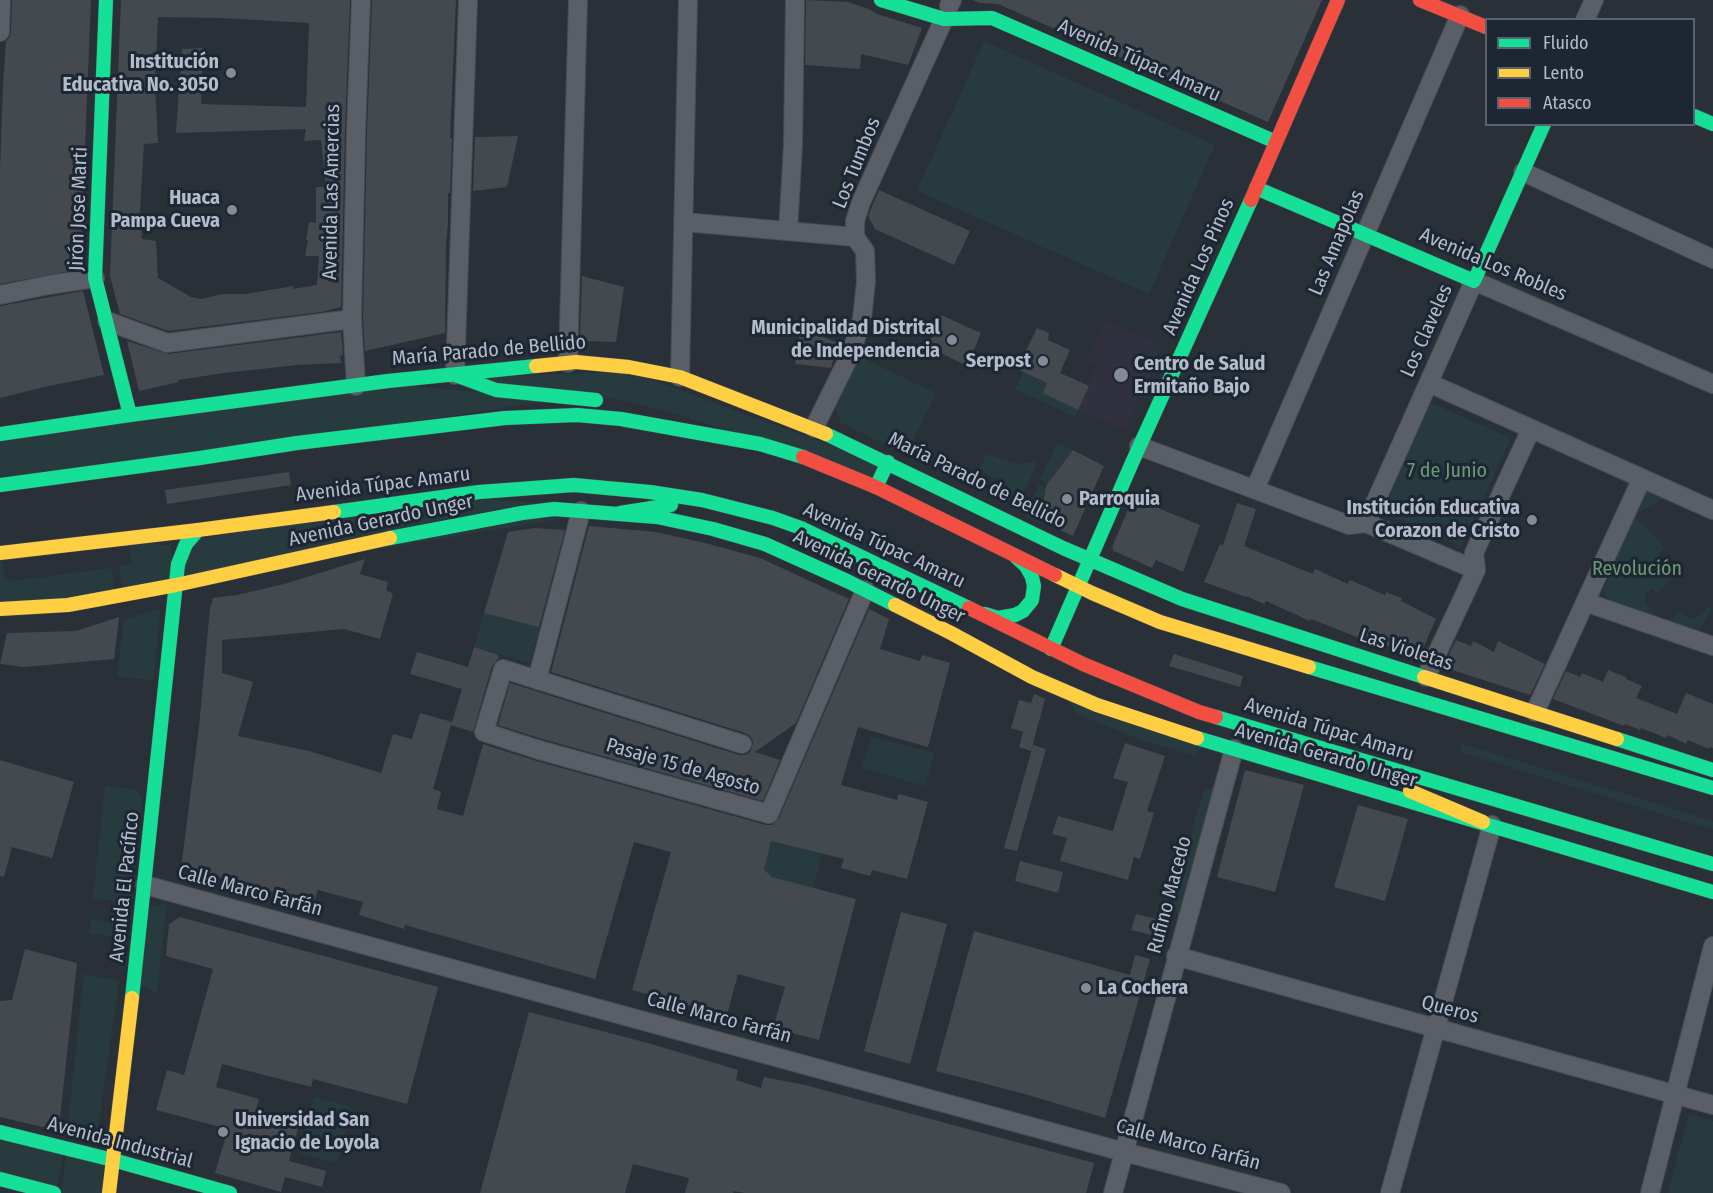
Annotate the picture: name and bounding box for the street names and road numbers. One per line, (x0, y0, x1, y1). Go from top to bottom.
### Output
street label: Avenida Túpac Amaru (1054, 14, 1224, 108)
street label: Avenida Las Amercias (318, 104, 346, 280)
street label: Los Tumbos (828, 114, 886, 212)
street label: Jirón Jose Marti (65, 146, 93, 272)
street label: Las Amapolas (1304, 187, 1370, 299)
street label: Avenida Los Pinos (1158, 195, 1240, 339)
street label: Avenida Los Robles (1416, 223, 1570, 307)
street label: Los Claveles (1396, 281, 1458, 381)
street label: María Parado de Bellido (391, 331, 587, 371)
street label: María Parado de Bellido (884, 428, 1070, 534)
street label: Avenida Túpac Amaru (294, 462, 472, 508)
street label: Avenida Gerardo Unger (287, 490, 475, 552)
street label: Avenida Túpac Amaru (799, 498, 969, 594)
street label: Avenida Gerardo Unger (789, 525, 969, 629)
street label: Las Violetas (1356, 624, 1456, 676)
street label: Avenida Túpac Amaru (1242, 693, 1416, 767)
street label: Avenida Gerardo Unger (1232, 719, 1420, 793)
street label: Pasaje 15 de Agosto (603, 734, 763, 800)
street label: Avenida El Pacífico (105, 811, 145, 963)
street label: Rufino Macedo (1143, 834, 1197, 956)
street label: Calle Marco Farfán (175, 860, 325, 922)
street label: Calle Marco Farfán (644, 987, 794, 1049)
street label: Queros (1419, 991, 1481, 1029)
street label: Avenida Industrial (45, 1112, 195, 1174)
street label: Calle Marco Farfán (1113, 1114, 1263, 1176)

